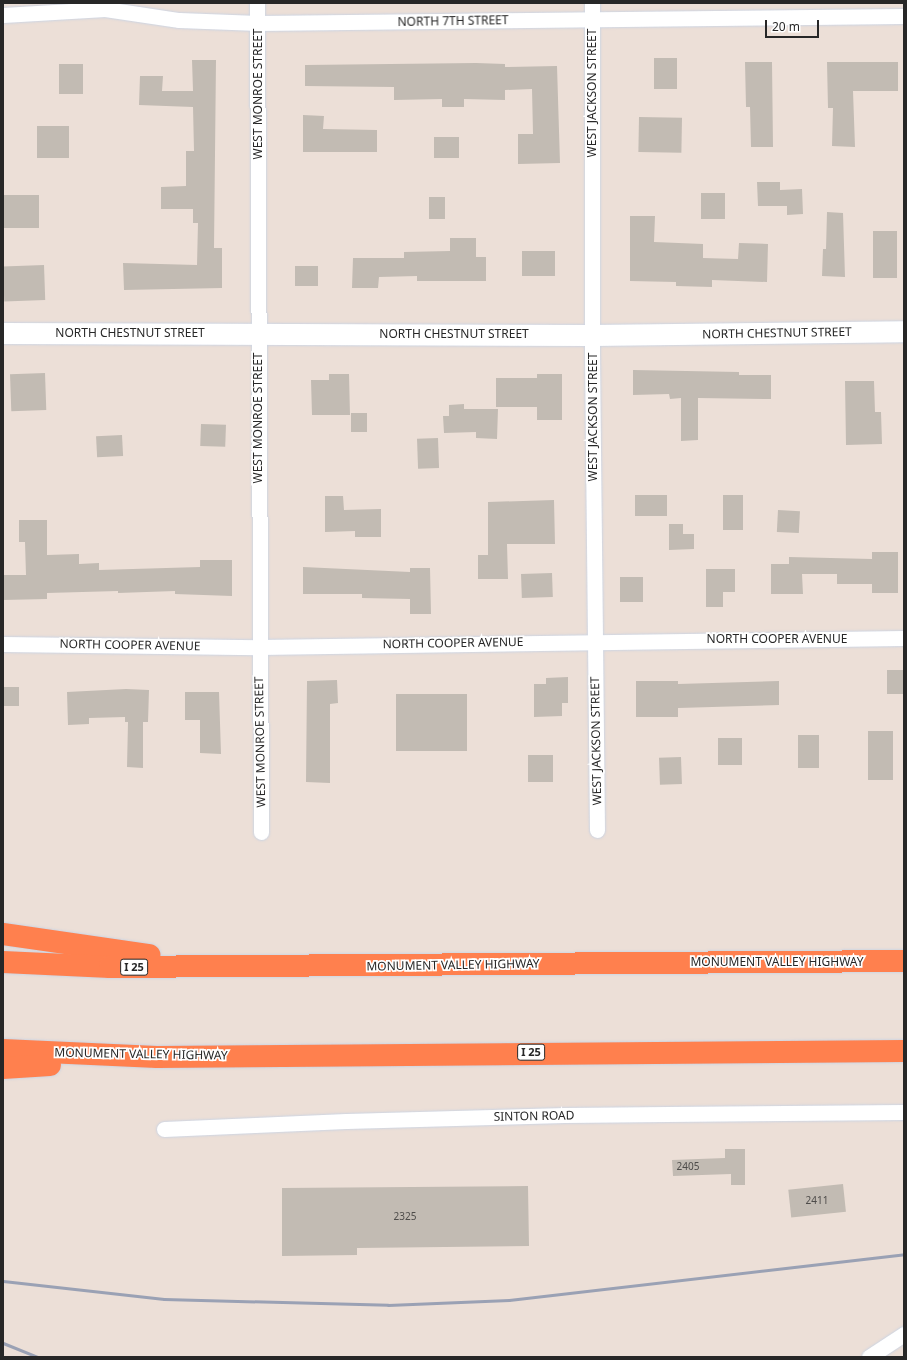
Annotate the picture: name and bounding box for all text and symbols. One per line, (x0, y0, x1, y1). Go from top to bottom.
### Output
scale bar (767, 12, 821, 38)
street label: NORTH 7TH STREET (397, 13, 509, 29)
text: 20 m (772, 18, 800, 35)
street label: WEST MONROE STREET (251, 29, 265, 159)
street label: WEST JACKSON STREET (585, 29, 599, 157)
street label: NORTH CHESTNUT STREET (702, 324, 852, 342)
street label: NORTH CHESTNUT STREET (55, 326, 205, 340)
street label: NORTH CHESTNUT STREET (379, 327, 529, 341)
street label: WEST MONROE STREET (251, 353, 265, 483)
street label: WEST JACKSON STREET (586, 353, 600, 481)
street label: NORTH COOPER AVENUE (707, 632, 847, 646)
street label: NORTH COOPER AVENUE (382, 635, 524, 651)
street label: NORTH COOPER AVENUE (59, 637, 201, 653)
street label: WEST MONROE STREET (252, 676, 268, 808)
street label: WEST JACKSON STREET (588, 676, 604, 806)
street label: MONUMENT VALLEY HIGHWAY (690, 955, 864, 969)
street label: MONUMENT VALLEY HIGHWAY (366, 956, 540, 974)
road number: I 25 (120, 958, 148, 976)
road number: I 25 (517, 1043, 545, 1061)
street label: MONUMENT VALLEY HIGHWAY (54, 1045, 228, 1063)
street label: SINTON ROAD (493, 1108, 575, 1124)
house number: 2405 (677, 1161, 699, 1173)
house number: 2411 (806, 1195, 828, 1207)
house number: 2325 (394, 1211, 416, 1223)

